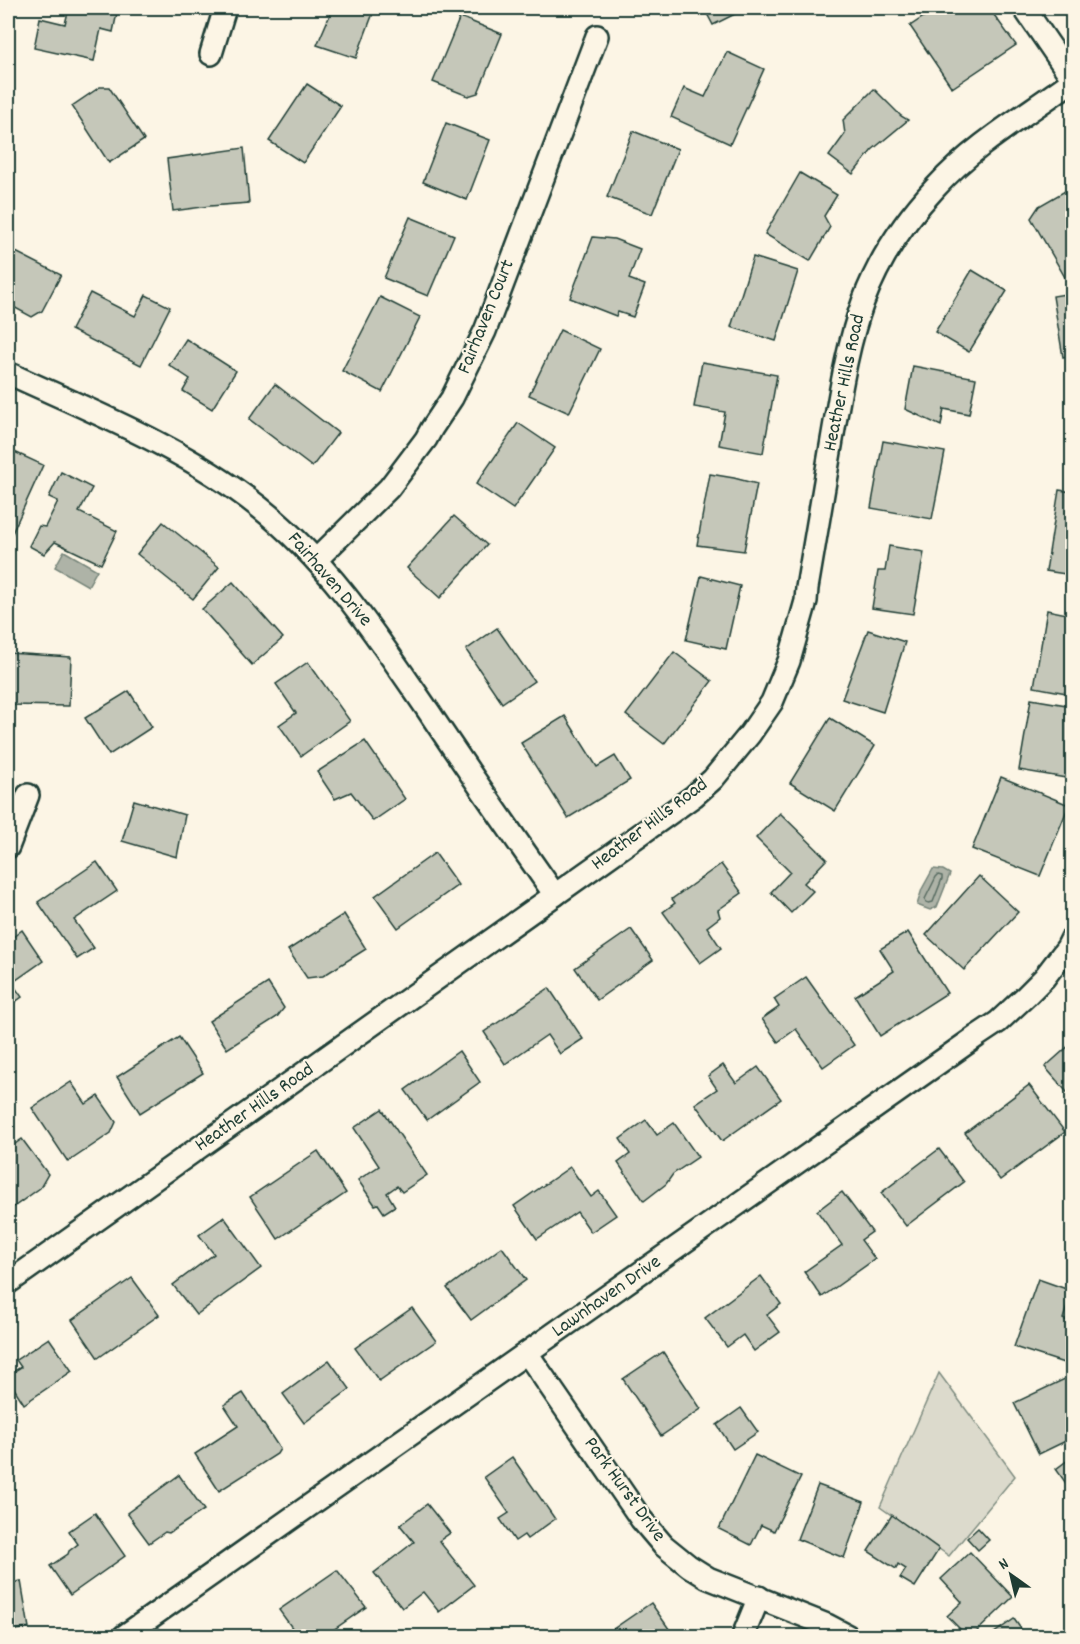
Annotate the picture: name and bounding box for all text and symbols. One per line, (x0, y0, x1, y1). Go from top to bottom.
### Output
street label: Fairhaven Court (451, 256, 523, 378)
street label: Heather Hills Road (817, 312, 873, 454)
street label: Fairhaven Drive (280, 527, 378, 634)
street label: Heather Hills Road (586, 772, 714, 878)
street label: Heather Hills Road (190, 1056, 320, 1160)
street label: Lawnhaven Drive (547, 1249, 667, 1345)
street label: Park Hurst Drive (576, 1432, 672, 1548)
north arrow (981, 1545, 1041, 1605)
text: N (994, 1553, 1014, 1576)

